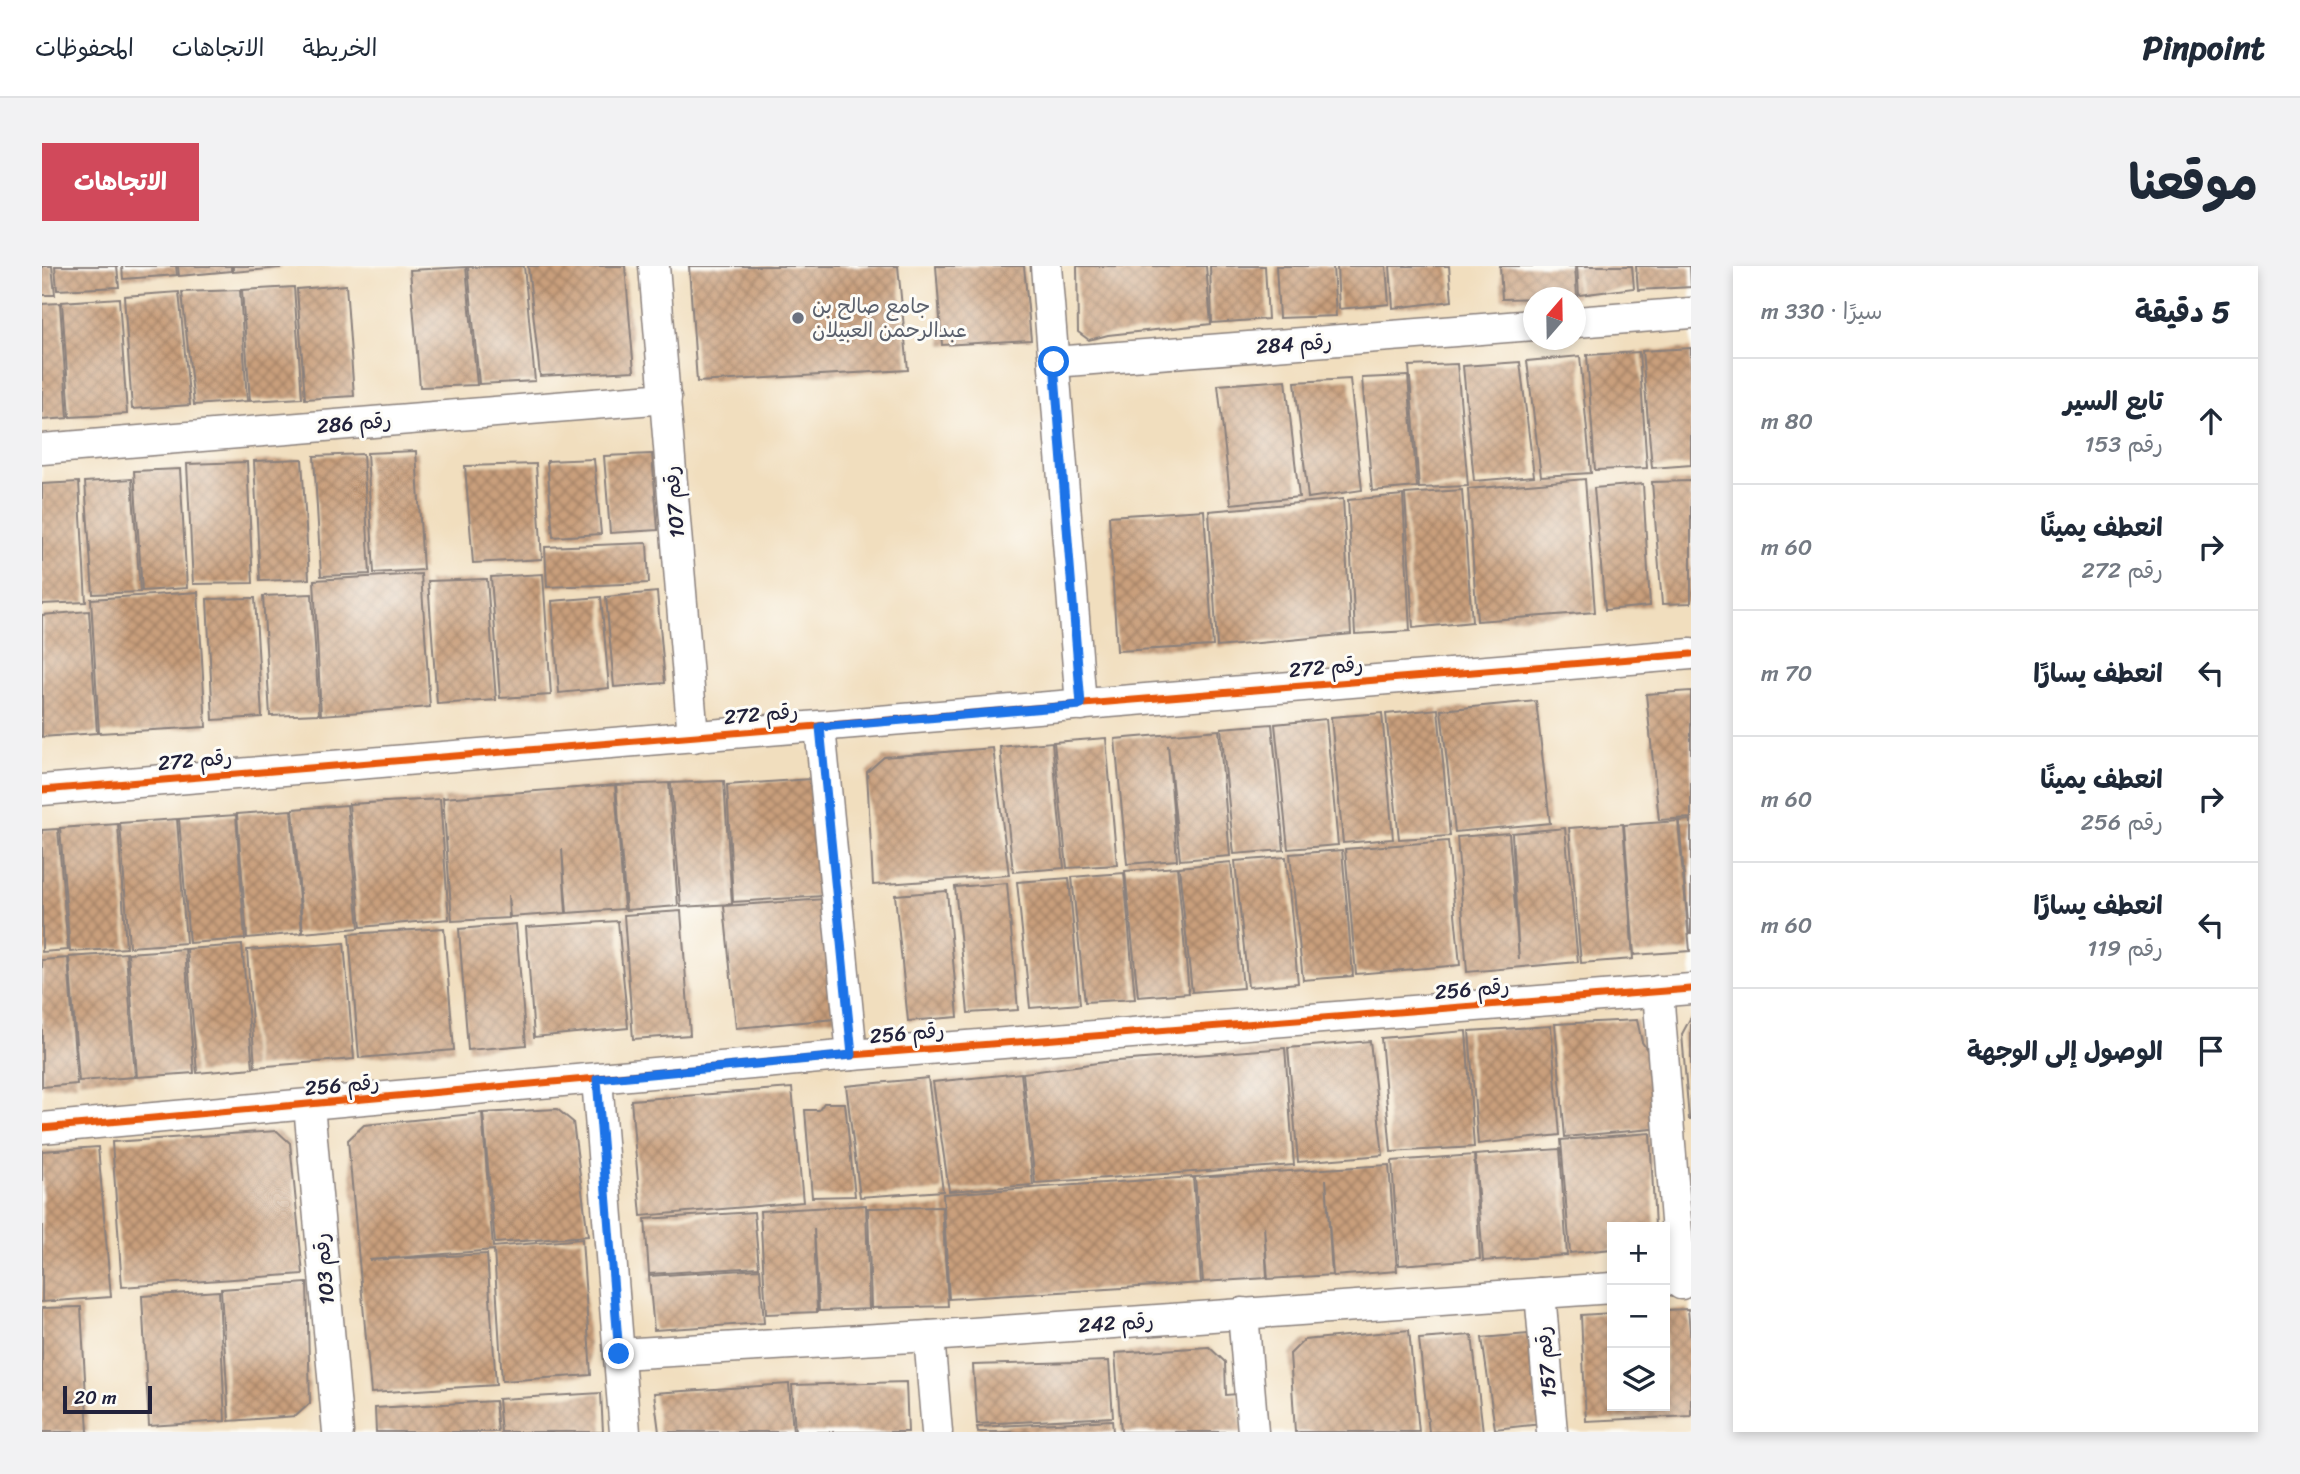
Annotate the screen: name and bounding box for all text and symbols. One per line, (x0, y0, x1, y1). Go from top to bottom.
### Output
text: Pinpoint (2142, 19, 2265, 77)
text: المحفوظات (35, 27, 134, 69)
text: الاتجاهات (172, 27, 265, 69)
text: الخريطة (303, 27, 377, 69)
text: موقعنا (2128, 139, 2258, 226)
button: الاتجاهات (42, 143, 199, 221)
text: 5 دقيقة (2135, 285, 2230, 339)
place label: جامع صالح بن عبدالرحمن العبيلان (812, 287, 967, 349)
north arrow (1523, 287, 1586, 350)
text: سيرًا · 330 m (1761, 291, 1883, 332)
marker: جامع صالح بن عبدالرحمن العبيلان (790, 310, 806, 326)
street label: رقم 284 (1255, 322, 1333, 366)
route start (1038, 346, 1069, 377)
text: تابع السير (2064, 378, 2163, 424)
street label: رقم 286 (315, 401, 393, 445)
text: 80 m (1761, 401, 1813, 442)
icon: ahead (2192, 402, 2230, 440)
text: رقم 153 (2085, 424, 2163, 465)
street label: رقم 107 (652, 464, 696, 540)
text: انعطف يمينًا (2040, 504, 2163, 550)
text: 60 m (1761, 527, 1812, 568)
icon: right (2192, 528, 2230, 566)
text: رقم 272 (2081, 550, 2163, 591)
street label: رقم 272 (1287, 645, 1365, 689)
text: انعطف يسارًا (2033, 650, 2163, 696)
text: 70 m (1761, 653, 1812, 694)
icon: left (2192, 654, 2230, 692)
street label: رقم 272 (722, 692, 800, 736)
street label: رقم 272 (156, 738, 234, 782)
text: انعطف يمينًا (2040, 756, 2163, 802)
text: 60 m (1761, 779, 1812, 820)
icon: right (2192, 780, 2230, 818)
text: رقم 256 (2081, 802, 2163, 843)
text: انعطف يسارًا (2033, 882, 2163, 928)
text: 60 m (1761, 905, 1812, 946)
icon: left (2192, 906, 2230, 944)
text: رقم 119 (2087, 928, 2163, 969)
street label: رقم 256 (1433, 967, 1511, 1011)
street label: رقم 256 (868, 1011, 946, 1055)
text: الوصول إلى الوجهة (1967, 1028, 2163, 1074)
icon: arrive (2192, 1032, 2230, 1070)
street label: رقم 256 (303, 1063, 381, 1107)
map controls (1607, 1222, 1670, 1411)
button: + (1607, 1222, 1670, 1285)
street label: رقم 103 (302, 1231, 346, 1307)
button: − (1607, 1285, 1670, 1348)
street label: رقم 242 (1077, 1301, 1155, 1345)
street label: رقم 157 (1524, 1324, 1568, 1400)
route end (603, 1338, 634, 1369)
button: layers (1607, 1348, 1670, 1411)
text: 20 m (74, 1381, 117, 1414)
scale bar (63, 1383, 152, 1415)

